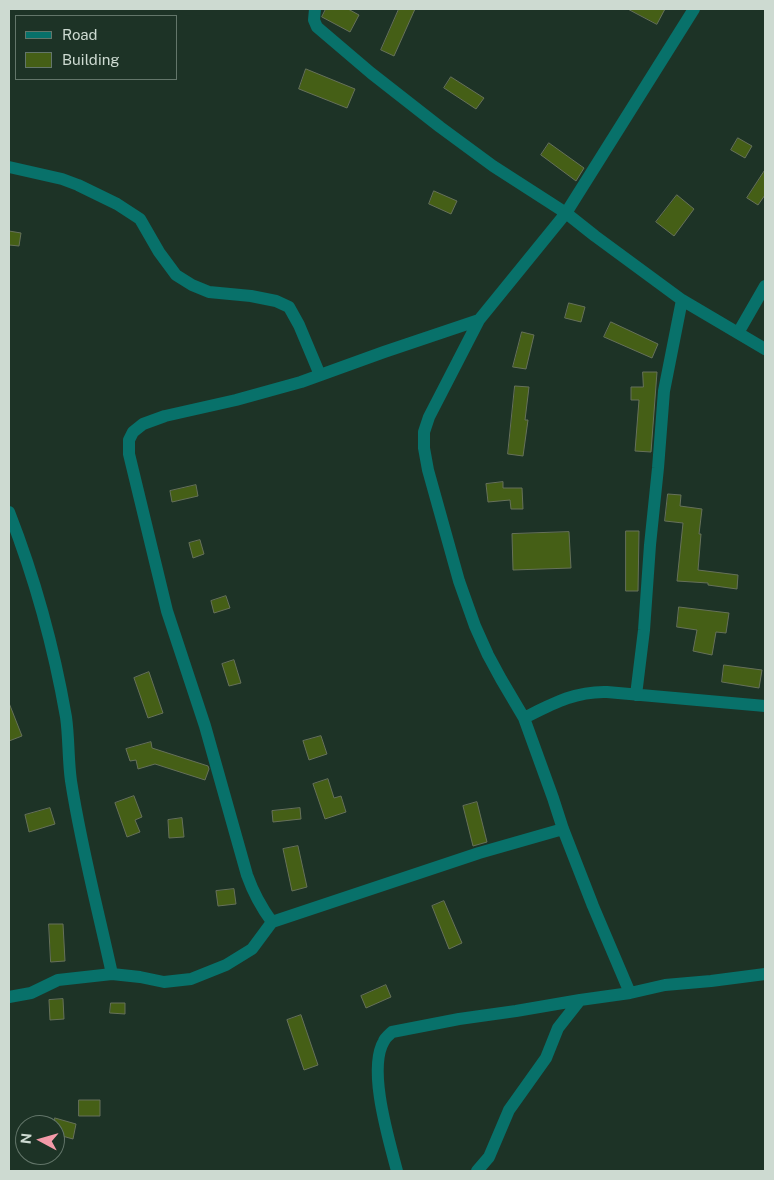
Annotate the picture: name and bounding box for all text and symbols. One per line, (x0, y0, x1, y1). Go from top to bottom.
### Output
legend (15, 15, 178, 80)
text: Road (62, 26, 98, 43)
text: Building (62, 51, 120, 68)
north arrow (15, 1115, 65, 1165)
text: N (18, 1132, 35, 1145)

